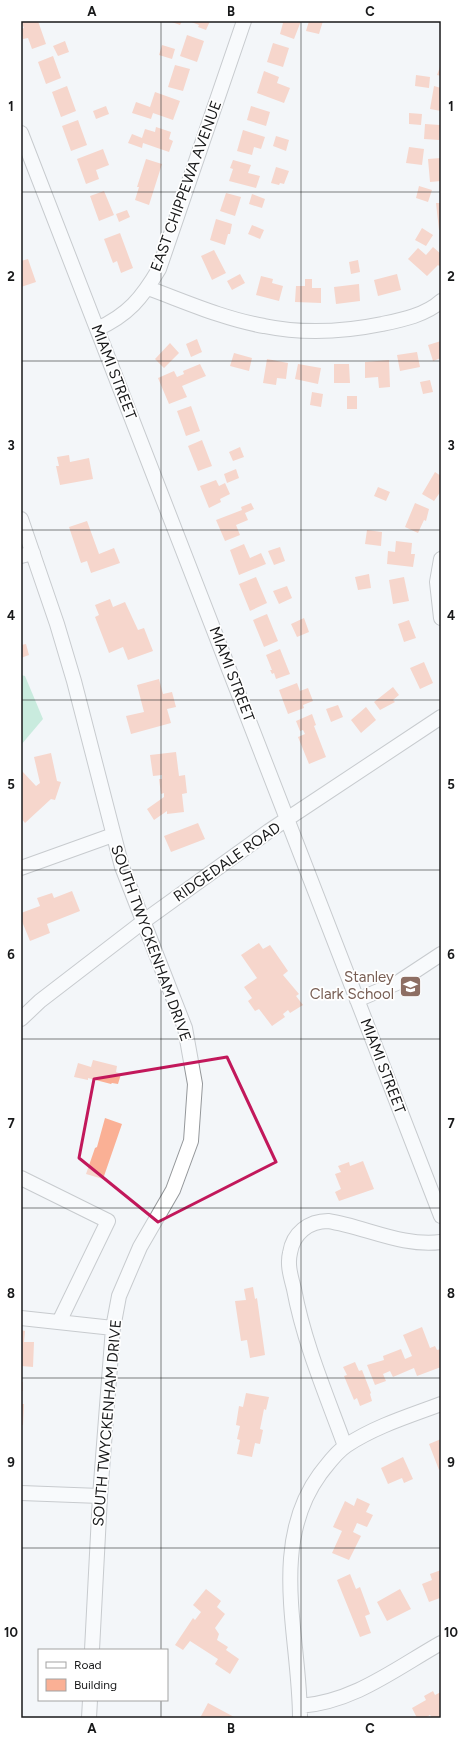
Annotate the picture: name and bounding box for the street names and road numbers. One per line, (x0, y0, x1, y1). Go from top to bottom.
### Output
street label: EAST CHIPPEWA AVENUE (147, 98, 225, 274)
street label: MIAMI STREET (88, 322, 141, 423)
street label: MIAMI STREET (206, 624, 259, 725)
street label: RIDGEDALE ROAD (170, 818, 284, 906)
street label: SOUTH TWYCKENHAM DRIVE (107, 842, 195, 1044)
street label: MIAMI STREET (357, 1016, 410, 1117)
street label: SOUTH TWYCKENHAM DRIVE (89, 1319, 125, 1527)

